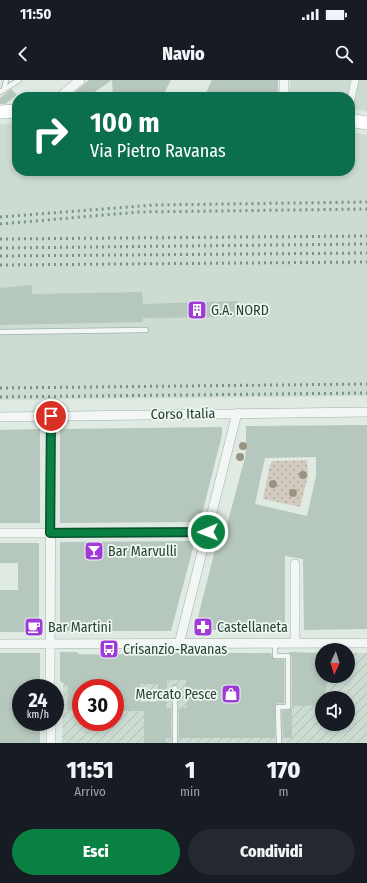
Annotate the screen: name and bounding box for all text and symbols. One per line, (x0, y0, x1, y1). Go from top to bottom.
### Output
text: 11:50 (20, 5, 52, 23)
icon: back (12, 43, 34, 65)
text: Navio (162, 43, 205, 65)
icon: search (333, 43, 355, 65)
text: 100 m (90, 106, 160, 139)
icon: right (24, 108, 76, 160)
text: Via Pietro Ravanas (90, 140, 226, 162)
building icon: G.A. NORD (186, 299, 208, 321)
place label: G.A. NORD (211, 302, 269, 319)
pin (34, 399, 68, 433)
icon: arrive (40, 405, 62, 427)
street label: Corso Italia (151, 405, 216, 423)
position arrow (187, 511, 229, 553)
bar icon: Bar Marvulli (83, 540, 105, 562)
place label: Bar Marvulli (108, 543, 177, 560)
cafe icon: Bar Martini (23, 616, 45, 638)
pharmacy icon: Castellaneta (192, 616, 214, 638)
place label: Bar Martini (48, 619, 111, 636)
place label: Castellaneta (217, 619, 288, 636)
bus stop icon: Crisanzio-Ravanas (98, 638, 120, 660)
place label: Crisanzio-Ravanas (123, 641, 227, 658)
north arrow (315, 643, 355, 683)
map controls (315, 643, 355, 731)
speed limit sign: 30 (72, 679, 124, 731)
shop icon: Mercato Pesce (220, 683, 242, 705)
place label: Mercato Pesce (135, 686, 217, 703)
text: 24 (28, 688, 48, 712)
button: sound (315, 691, 355, 731)
text: km/h (27, 709, 49, 721)
text: 11:51 (66, 756, 114, 784)
text: 1 (185, 756, 195, 784)
text: 170 (267, 756, 301, 784)
text: Arrivo (74, 784, 106, 799)
text: min (180, 784, 200, 799)
text: m (279, 784, 289, 799)
button: Esci (12, 829, 180, 875)
button: Condividi (188, 829, 355, 875)

